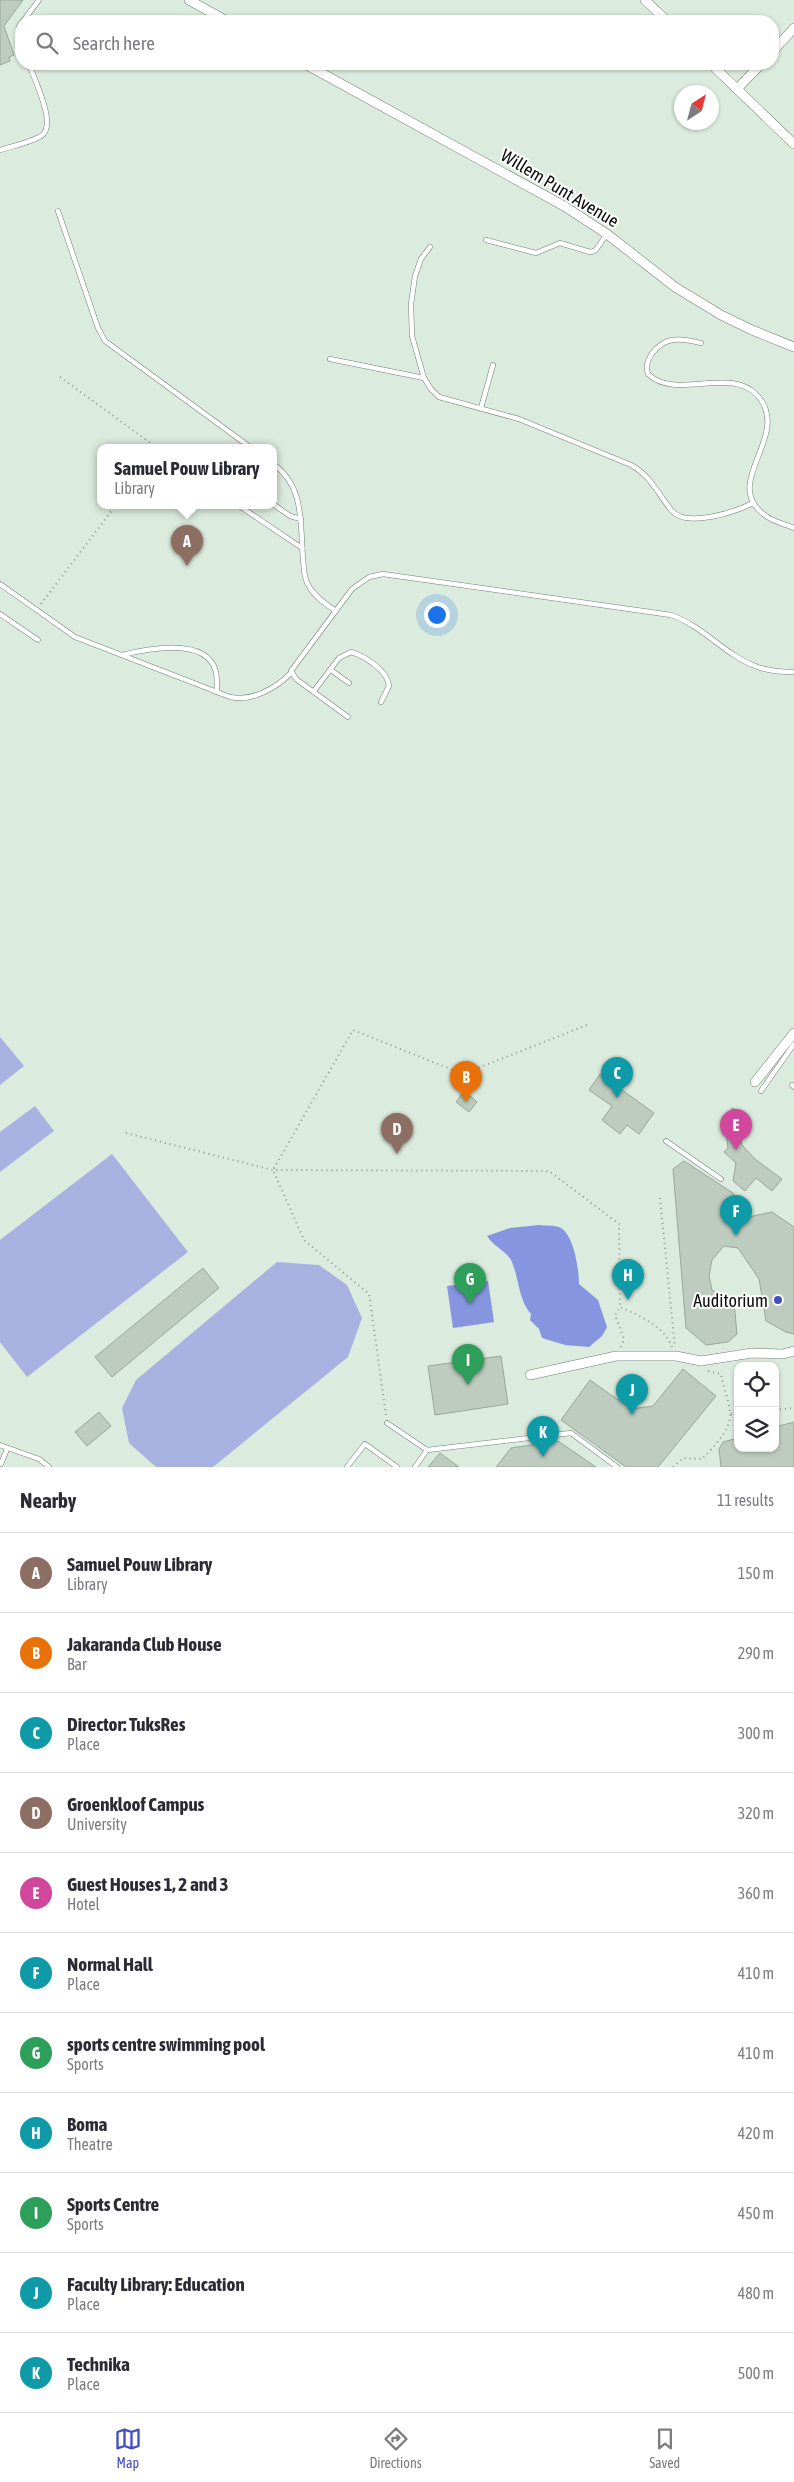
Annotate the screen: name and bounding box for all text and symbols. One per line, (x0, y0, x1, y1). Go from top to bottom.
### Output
search box (15, 15, 779, 70)
icon: search (33, 29, 61, 57)
text: Search here (73, 32, 155, 54)
north arrow (674, 85, 719, 130)
street label: Willem Punt Avenue (497, 145, 623, 231)
popup (97, 444, 277, 509)
text: Samuel Pouw Library (114, 457, 260, 479)
text: Library (114, 479, 155, 497)
pin: A (171, 525, 203, 566)
your location (424, 602, 450, 628)
pin: C (601, 1057, 633, 1098)
pin: B (450, 1061, 482, 1102)
pin: E (720, 1109, 752, 1150)
pin: D (381, 1113, 413, 1154)
pin: F (720, 1195, 752, 1236)
pin: H (612, 1259, 644, 1300)
pin: G (454, 1263, 486, 1304)
place label: Auditorium (693, 1290, 768, 1311)
marker: Auditorium (772, 1294, 784, 1306)
pin: I (452, 1344, 484, 1385)
map controls (734, 1362, 779, 1452)
button: locate (734, 1362, 779, 1407)
pin: J (616, 1374, 648, 1415)
button: layers (734, 1407, 779, 1452)
pin: K (527, 1416, 559, 1457)
text: Nearby (20, 1488, 76, 1512)
text: 11 results (717, 1491, 774, 1509)
text: Samuel Pouw Library (67, 1553, 212, 1575)
text: A (32, 1564, 40, 1582)
text: 150 m (738, 1564, 774, 1582)
text: Library (67, 1575, 108, 1593)
text: Jakaranda Club House (67, 1633, 222, 1655)
text: B (32, 1644, 40, 1662)
text: 290 m (738, 1644, 774, 1662)
text: Bar (67, 1655, 87, 1673)
text: Director: TuksRes (67, 1713, 185, 1735)
text: C (32, 1724, 40, 1742)
text: 300 m (738, 1724, 774, 1742)
text: Place (67, 1735, 100, 1753)
text: Groenkloof Campus (67, 1793, 204, 1815)
text: D (32, 1804, 40, 1822)
text: 320 m (738, 1804, 774, 1822)
text: University (67, 1815, 127, 1833)
text: Guest Houses 1, 2 and 3 (67, 1873, 228, 1895)
text: E (33, 1884, 39, 1902)
text: 360 m (738, 1884, 774, 1902)
text: Hotel (67, 1895, 100, 1913)
text: Normal Hall (67, 1953, 153, 1975)
text: F (33, 1964, 39, 1982)
text: 410 m (738, 1964, 774, 1982)
text: Place (67, 1975, 100, 1993)
text: sports centre swimming pool (67, 2033, 265, 2055)
text: G (32, 2044, 40, 2062)
text: 410 m (738, 2044, 774, 2062)
text: Sports (67, 2055, 104, 2073)
text: Boma (67, 2113, 107, 2135)
text: H (31, 2124, 41, 2142)
text: 420 m (738, 2124, 774, 2142)
text: Theatre (67, 2135, 113, 2153)
text: Sports Centre (67, 2193, 159, 2215)
text: I (34, 2204, 38, 2222)
text: 450 m (738, 2204, 774, 2222)
text: Sports (67, 2215, 104, 2233)
text: Faculty Library: Education (67, 2273, 245, 2295)
text: J (33, 2284, 39, 2302)
text: 480 m (738, 2284, 774, 2302)
text: Place (67, 2295, 100, 2313)
text: Technika (67, 2353, 130, 2375)
text: K (32, 2364, 40, 2382)
text: 500 m (738, 2364, 774, 2382)
text: Place (67, 2375, 100, 2393)
tab: Map (114, 2425, 142, 2471)
tab: Directions (369, 2425, 422, 2471)
tab: Saved (649, 2425, 680, 2471)

